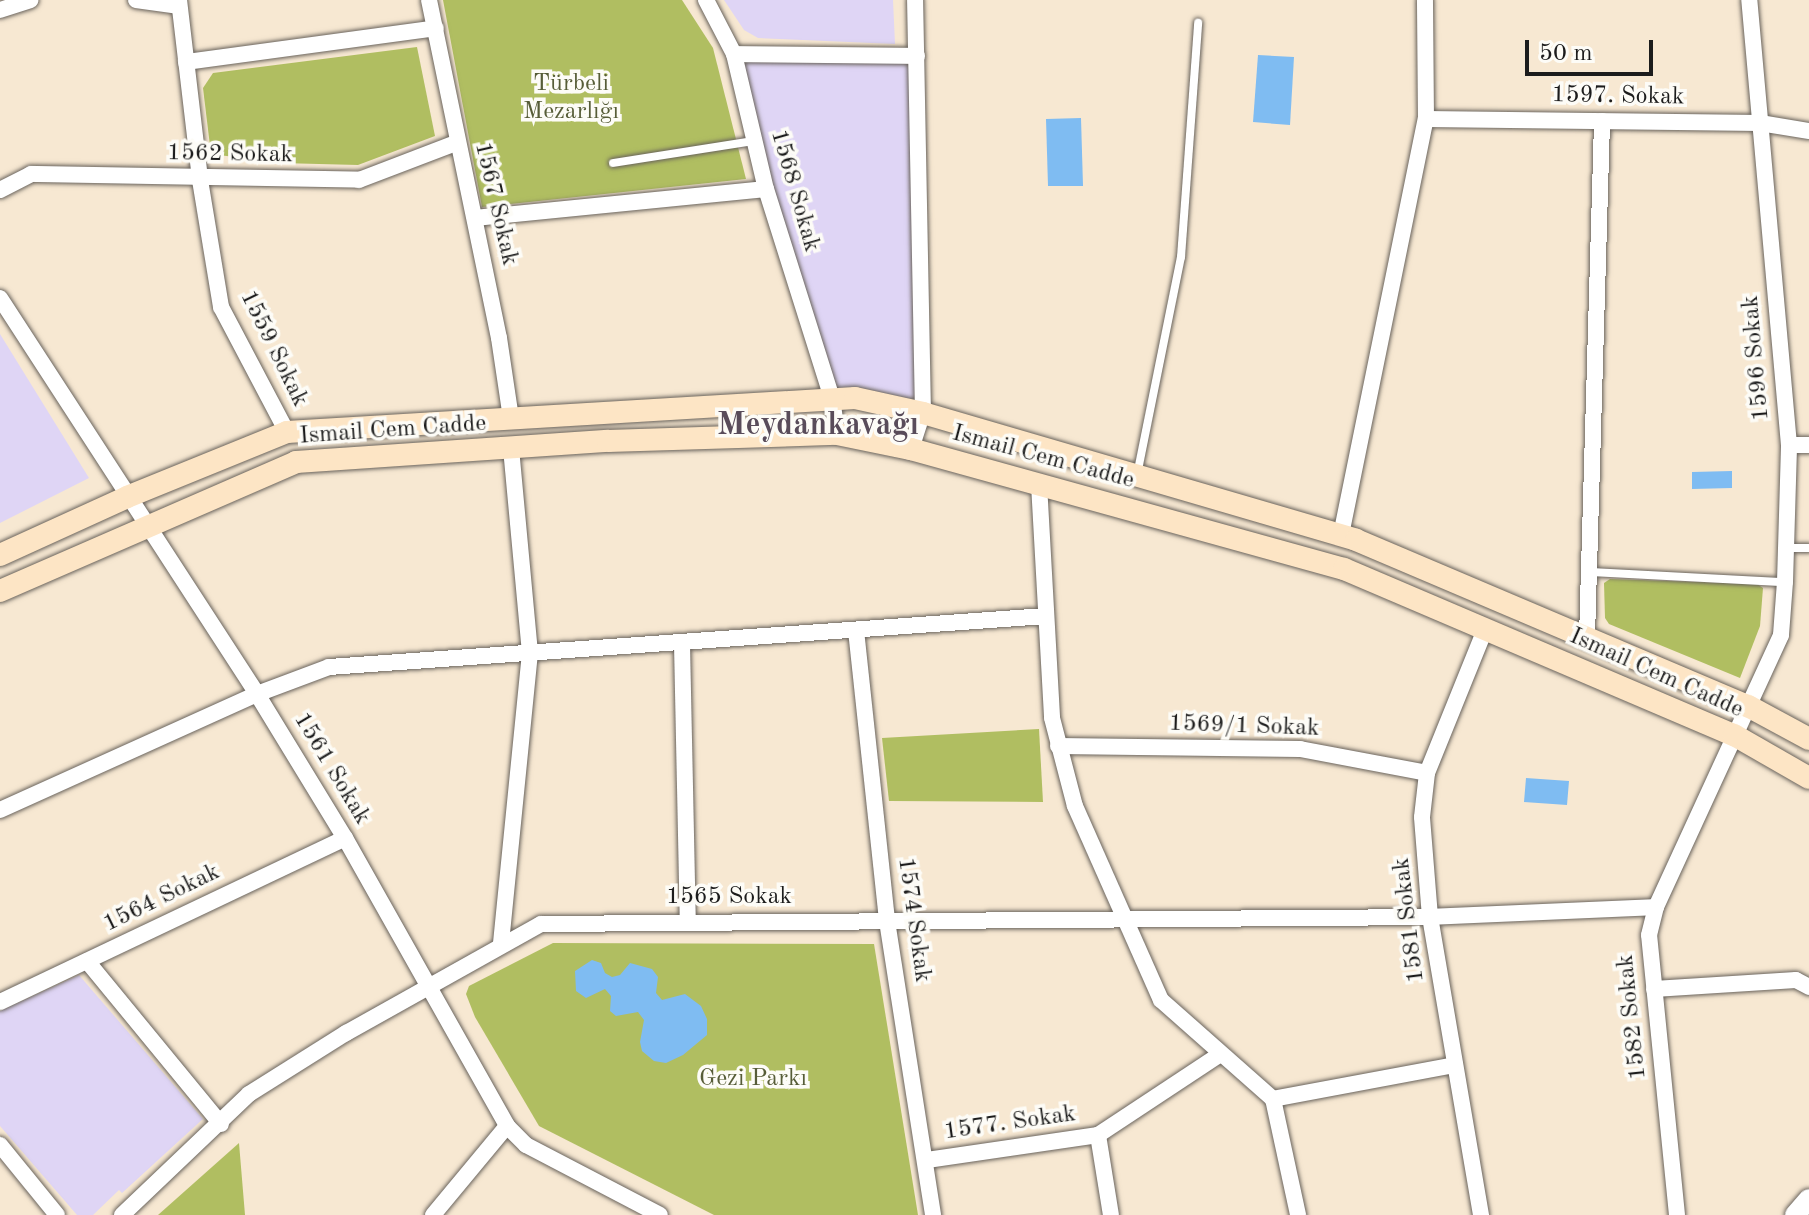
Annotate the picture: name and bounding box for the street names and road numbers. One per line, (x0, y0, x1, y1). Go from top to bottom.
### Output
street label: 1597. Sokak (1551, 81, 1685, 113)
street label: 1568 Sokak (763, 126, 825, 256)
street label: 1567 Sokak (467, 139, 523, 269)
street label: 1562 Sokak (167, 140, 293, 170)
street label: 1559 Sokak (232, 286, 314, 412)
street label: 1596 Sokak (1737, 294, 1777, 422)
street label: Ismail Cem Cadde (299, 410, 487, 452)
street label: Ismail Cem Cadde (949, 420, 1137, 496)
street label: Ismail Cem Cadde (1565, 623, 1747, 725)
street label: 1561 Sokak (286, 708, 376, 830)
street label: 1569/1 Sokak (1168, 710, 1320, 744)
street label: 1574 Sokak (890, 856, 936, 984)
street label: 1581 Sokak (1388, 856, 1432, 984)
street label: 1564 Sokak (99, 858, 225, 940)
street label: 1565 Sokak (666, 884, 792, 912)
street label: 1582 Sokak (1612, 953, 1654, 1081)
street label: 1577. Sokak (942, 1101, 1078, 1147)

